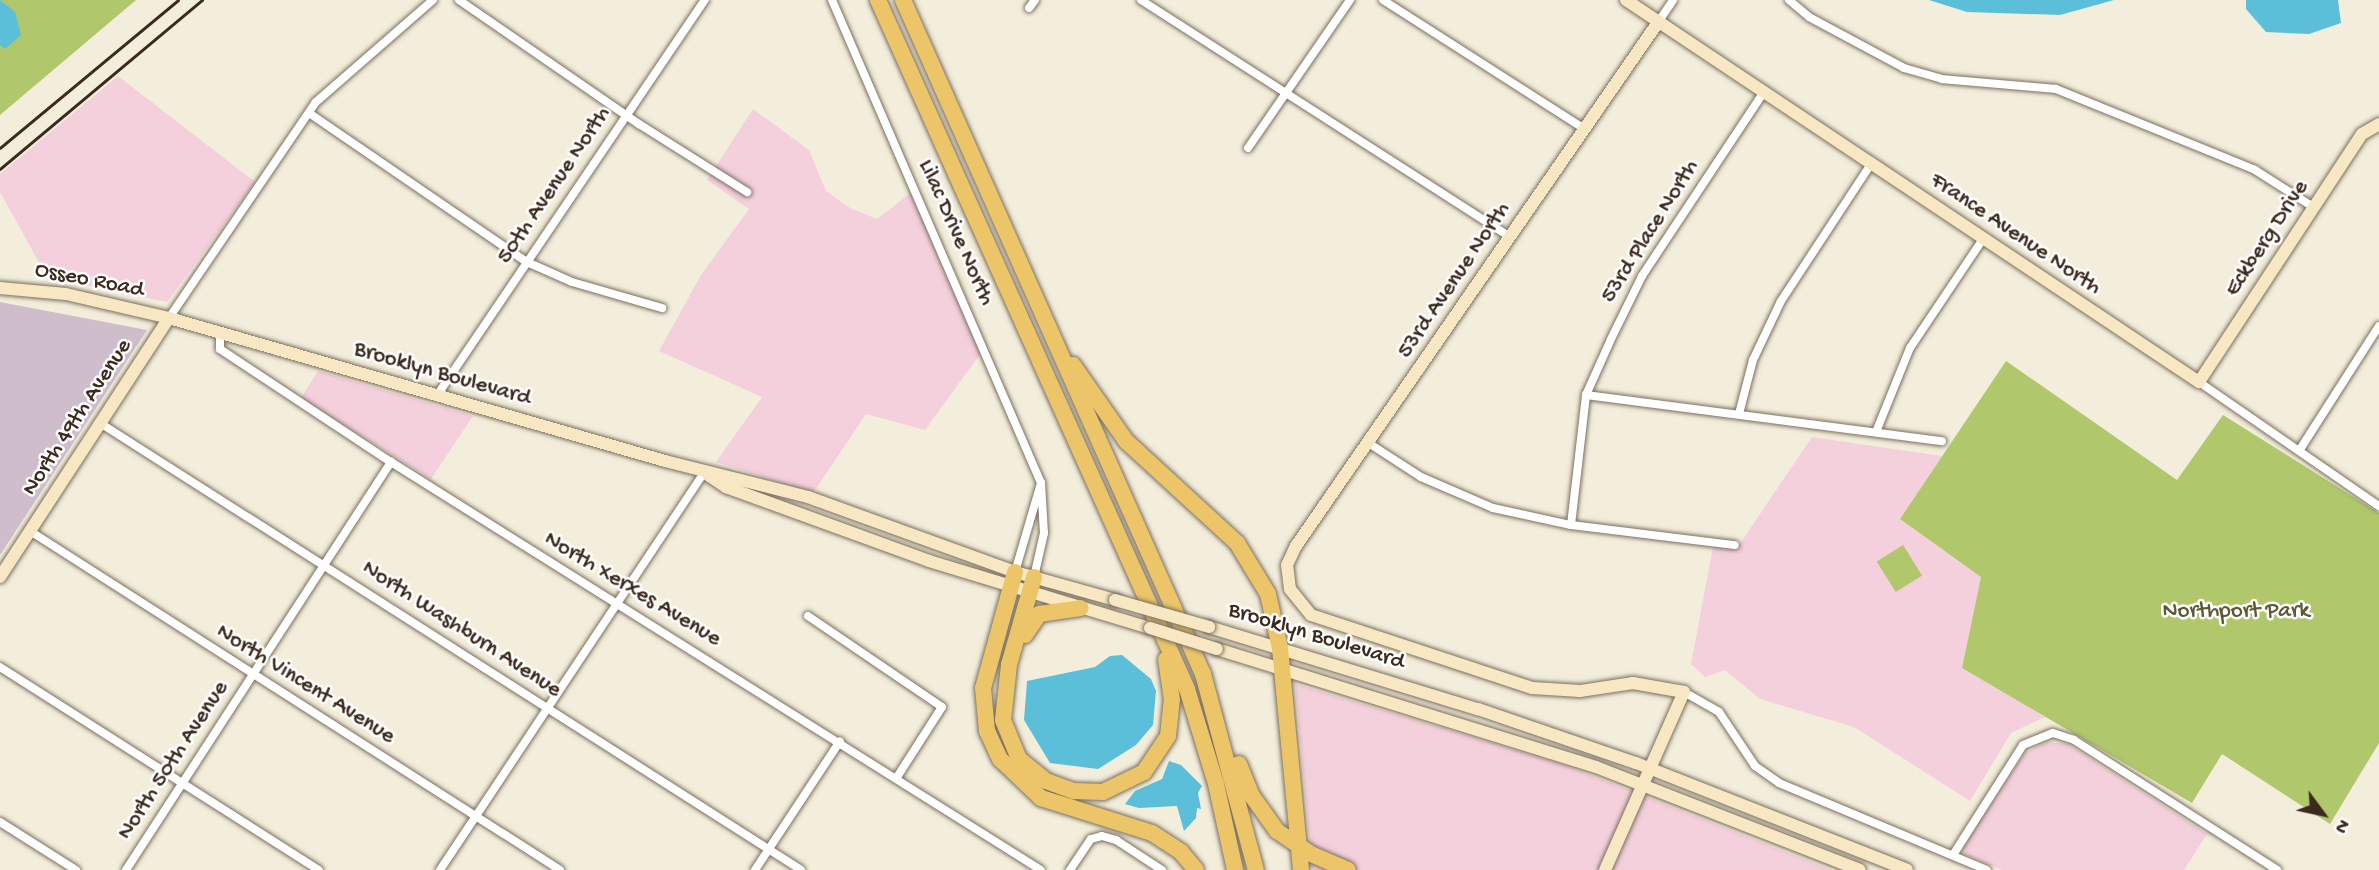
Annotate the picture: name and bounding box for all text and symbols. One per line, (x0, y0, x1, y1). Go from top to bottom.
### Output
street label: 50th Avenue North (492, 102, 618, 270)
street label: 53rd Place North (1596, 155, 1706, 309)
street label: Lilac Drive North (910, 156, 1000, 310)
street label: France Avenue North (1924, 168, 2106, 302)
street label: Eckberg Drive (2220, 176, 2316, 302)
street label: 53rd Avenue North (1393, 198, 1517, 364)
street label: Osseo Road (32, 257, 146, 305)
street label: North 49th Avenue (17, 335, 139, 501)
street label: Brooklyn Boulevard (350, 337, 534, 413)
street label: North Xerxes Avenue (539, 526, 725, 654)
street label: North Washburn Avenue (356, 555, 566, 705)
street label: Brooklyn Boulevard (1225, 597, 1407, 677)
park label: Northport Park (2163, 598, 2309, 626)
street label: North Vincent Avenue (211, 619, 399, 751)
street label: North 50th Avenue (112, 676, 236, 846)
north arrow (2288, 779, 2358, 849)
text: N (2328, 814, 2354, 837)

